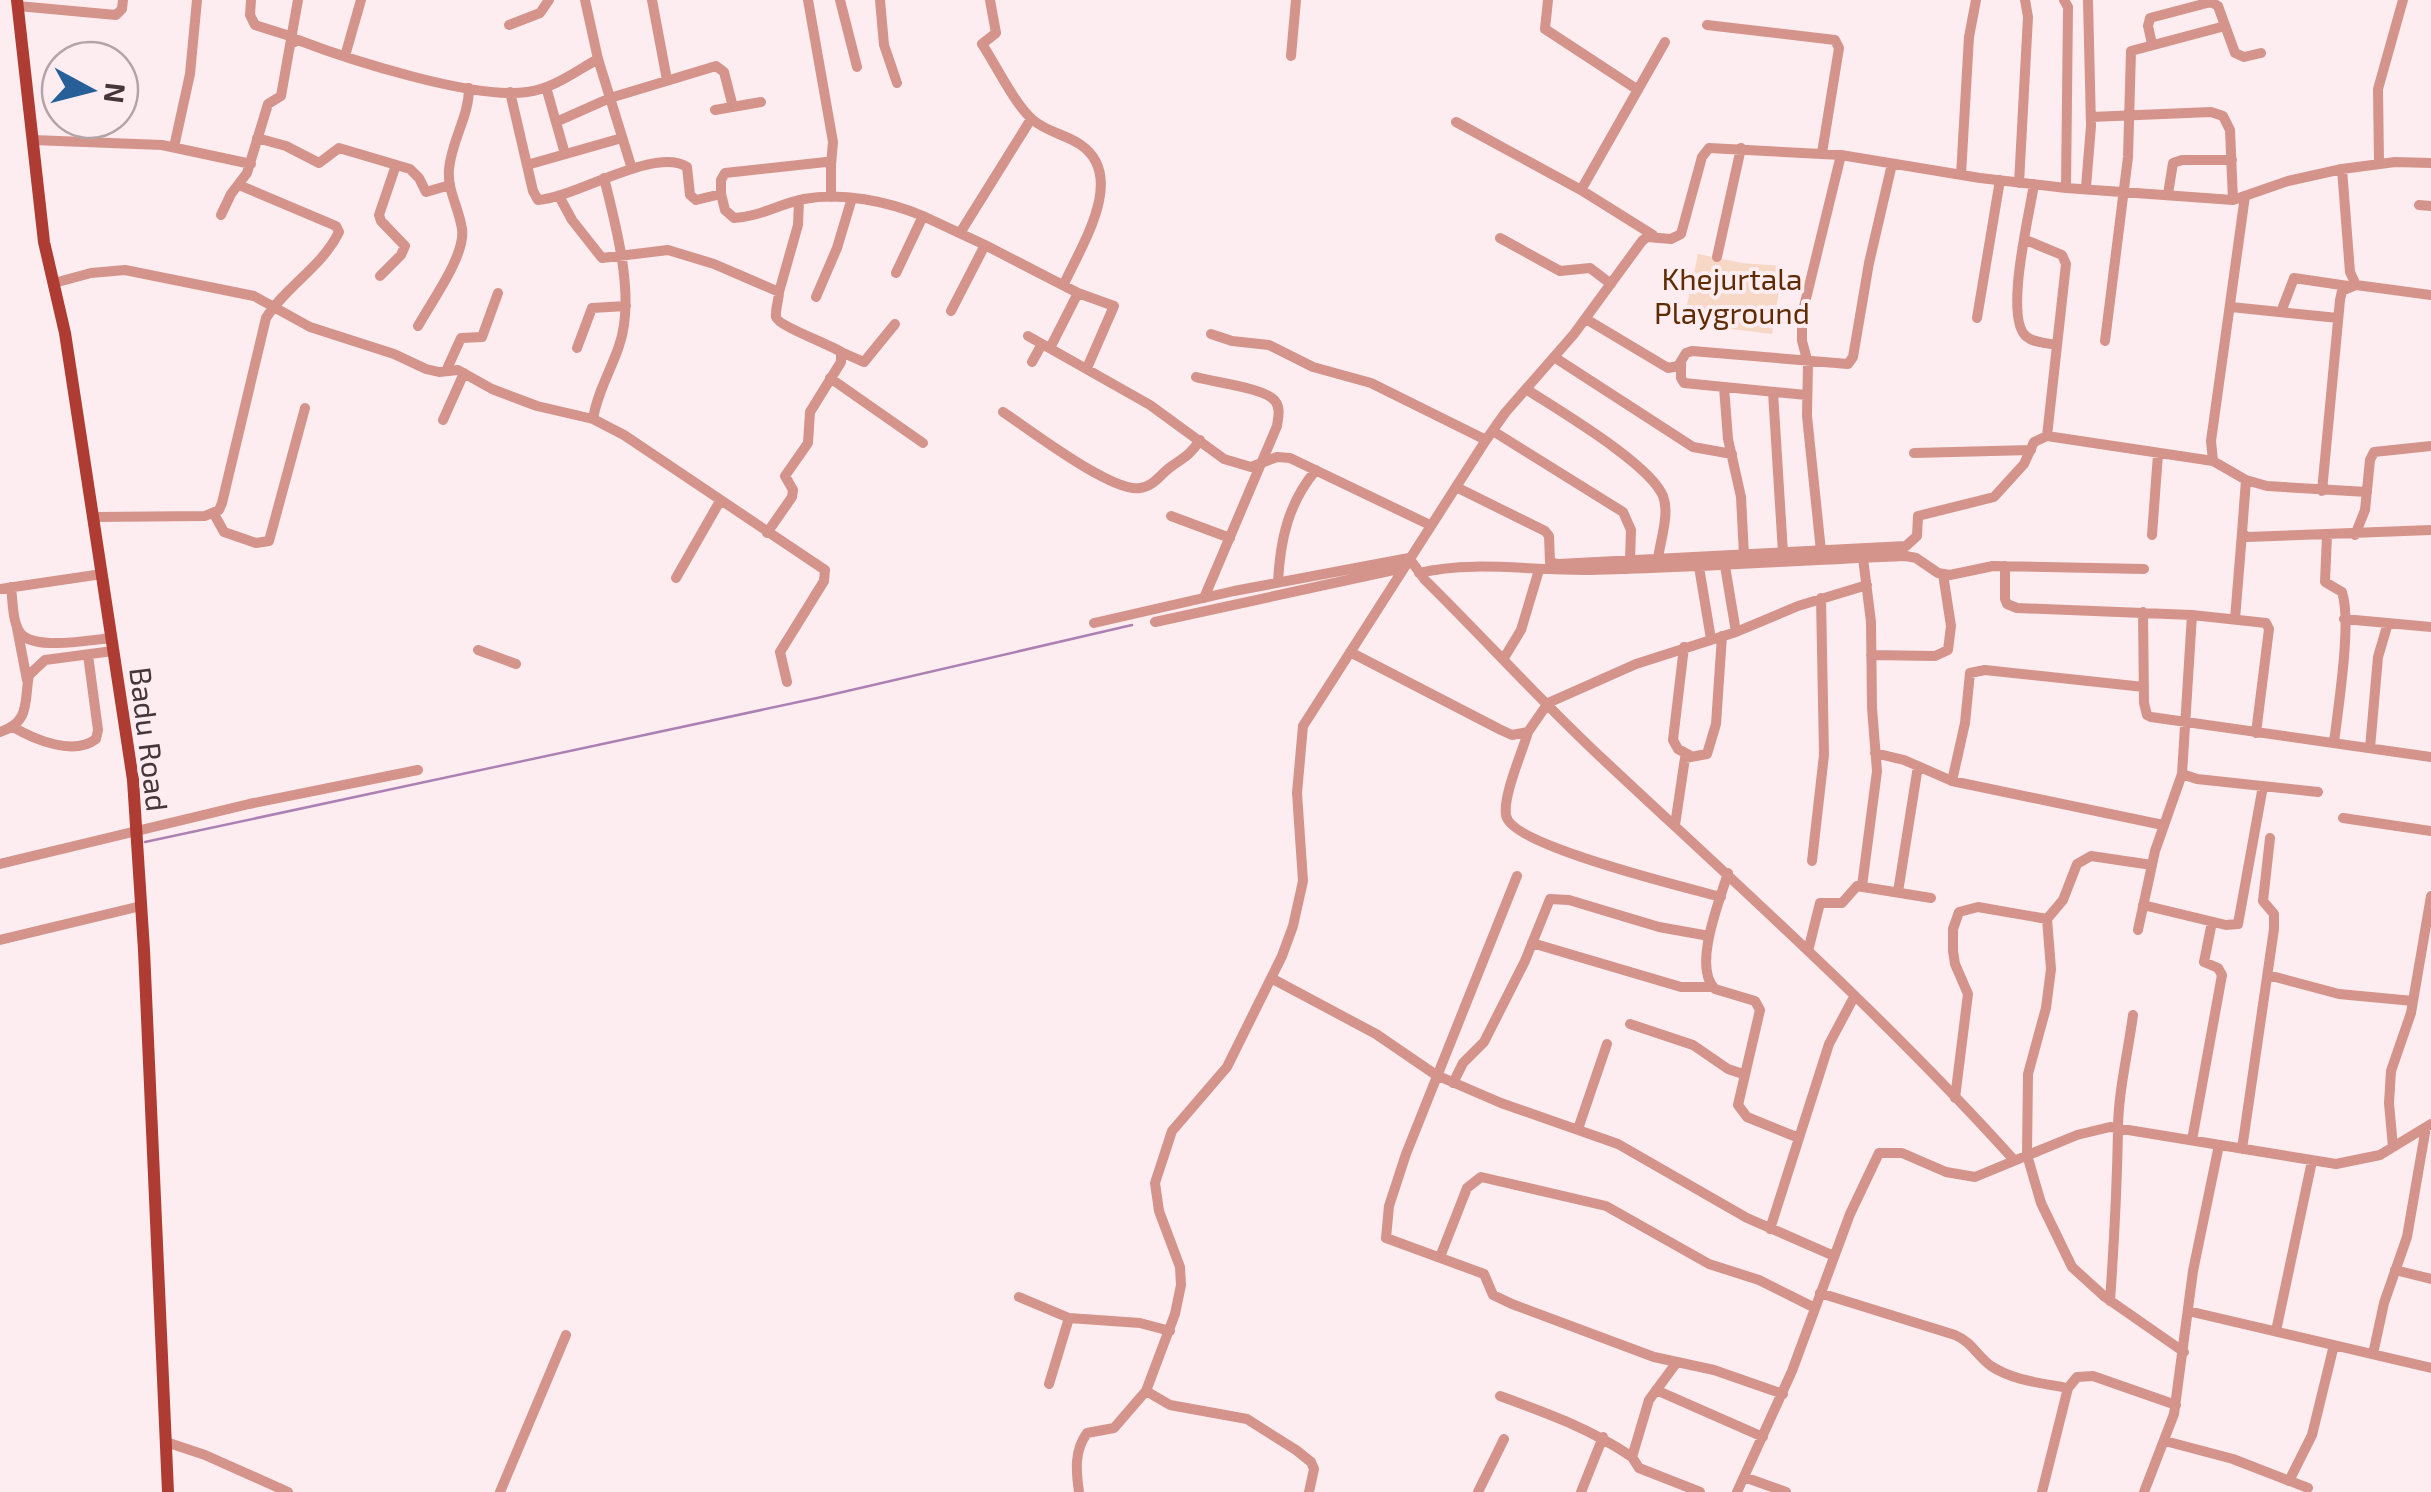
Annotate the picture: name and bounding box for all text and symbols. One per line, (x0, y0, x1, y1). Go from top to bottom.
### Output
north arrow (40, 40, 140, 140)
text: N (98, 81, 134, 105)
park label: Khejurtala Playground (1654, 260, 1810, 330)
street label: Badu Road (123, 665, 177, 813)

